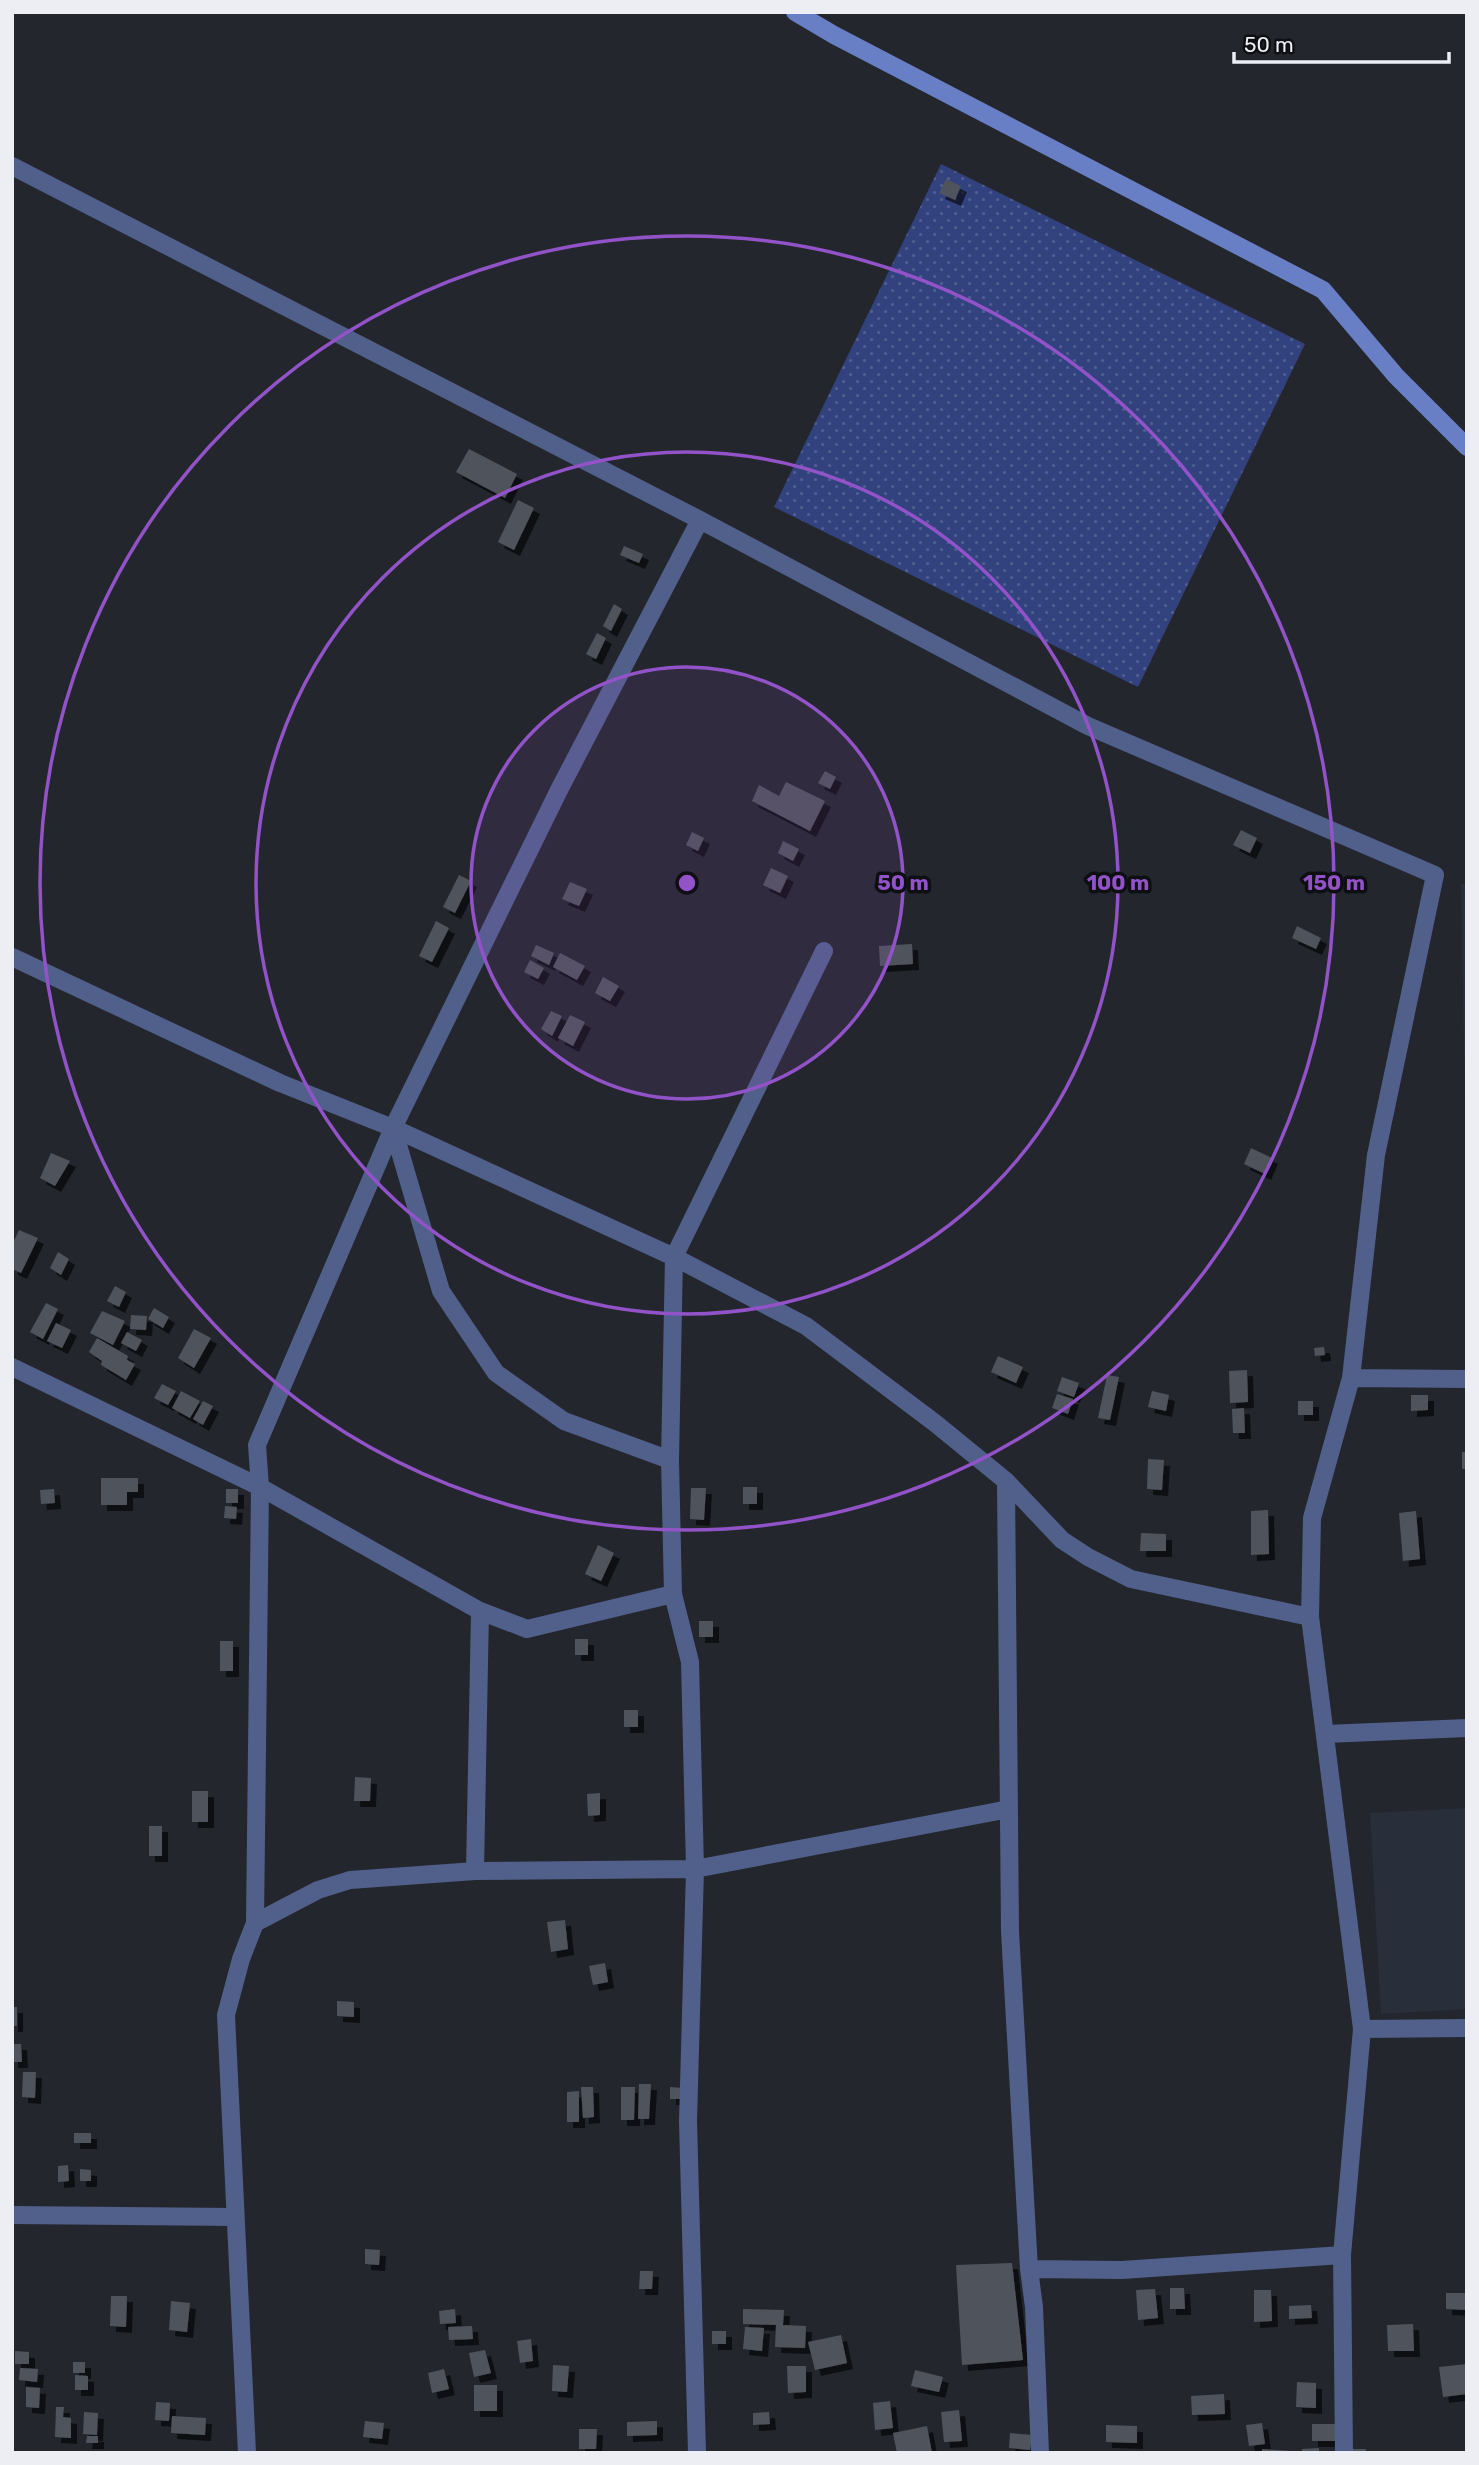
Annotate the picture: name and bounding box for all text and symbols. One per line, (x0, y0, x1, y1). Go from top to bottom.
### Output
scale bar (1234, 21, 1449, 65)
text: 50 m (1244, 32, 1294, 57)
text: 50 m (877, 870, 929, 895)
text: 100 m (1087, 870, 1149, 895)
text: 150 m (1303, 870, 1365, 895)
centre of rings (675, 871, 699, 895)

